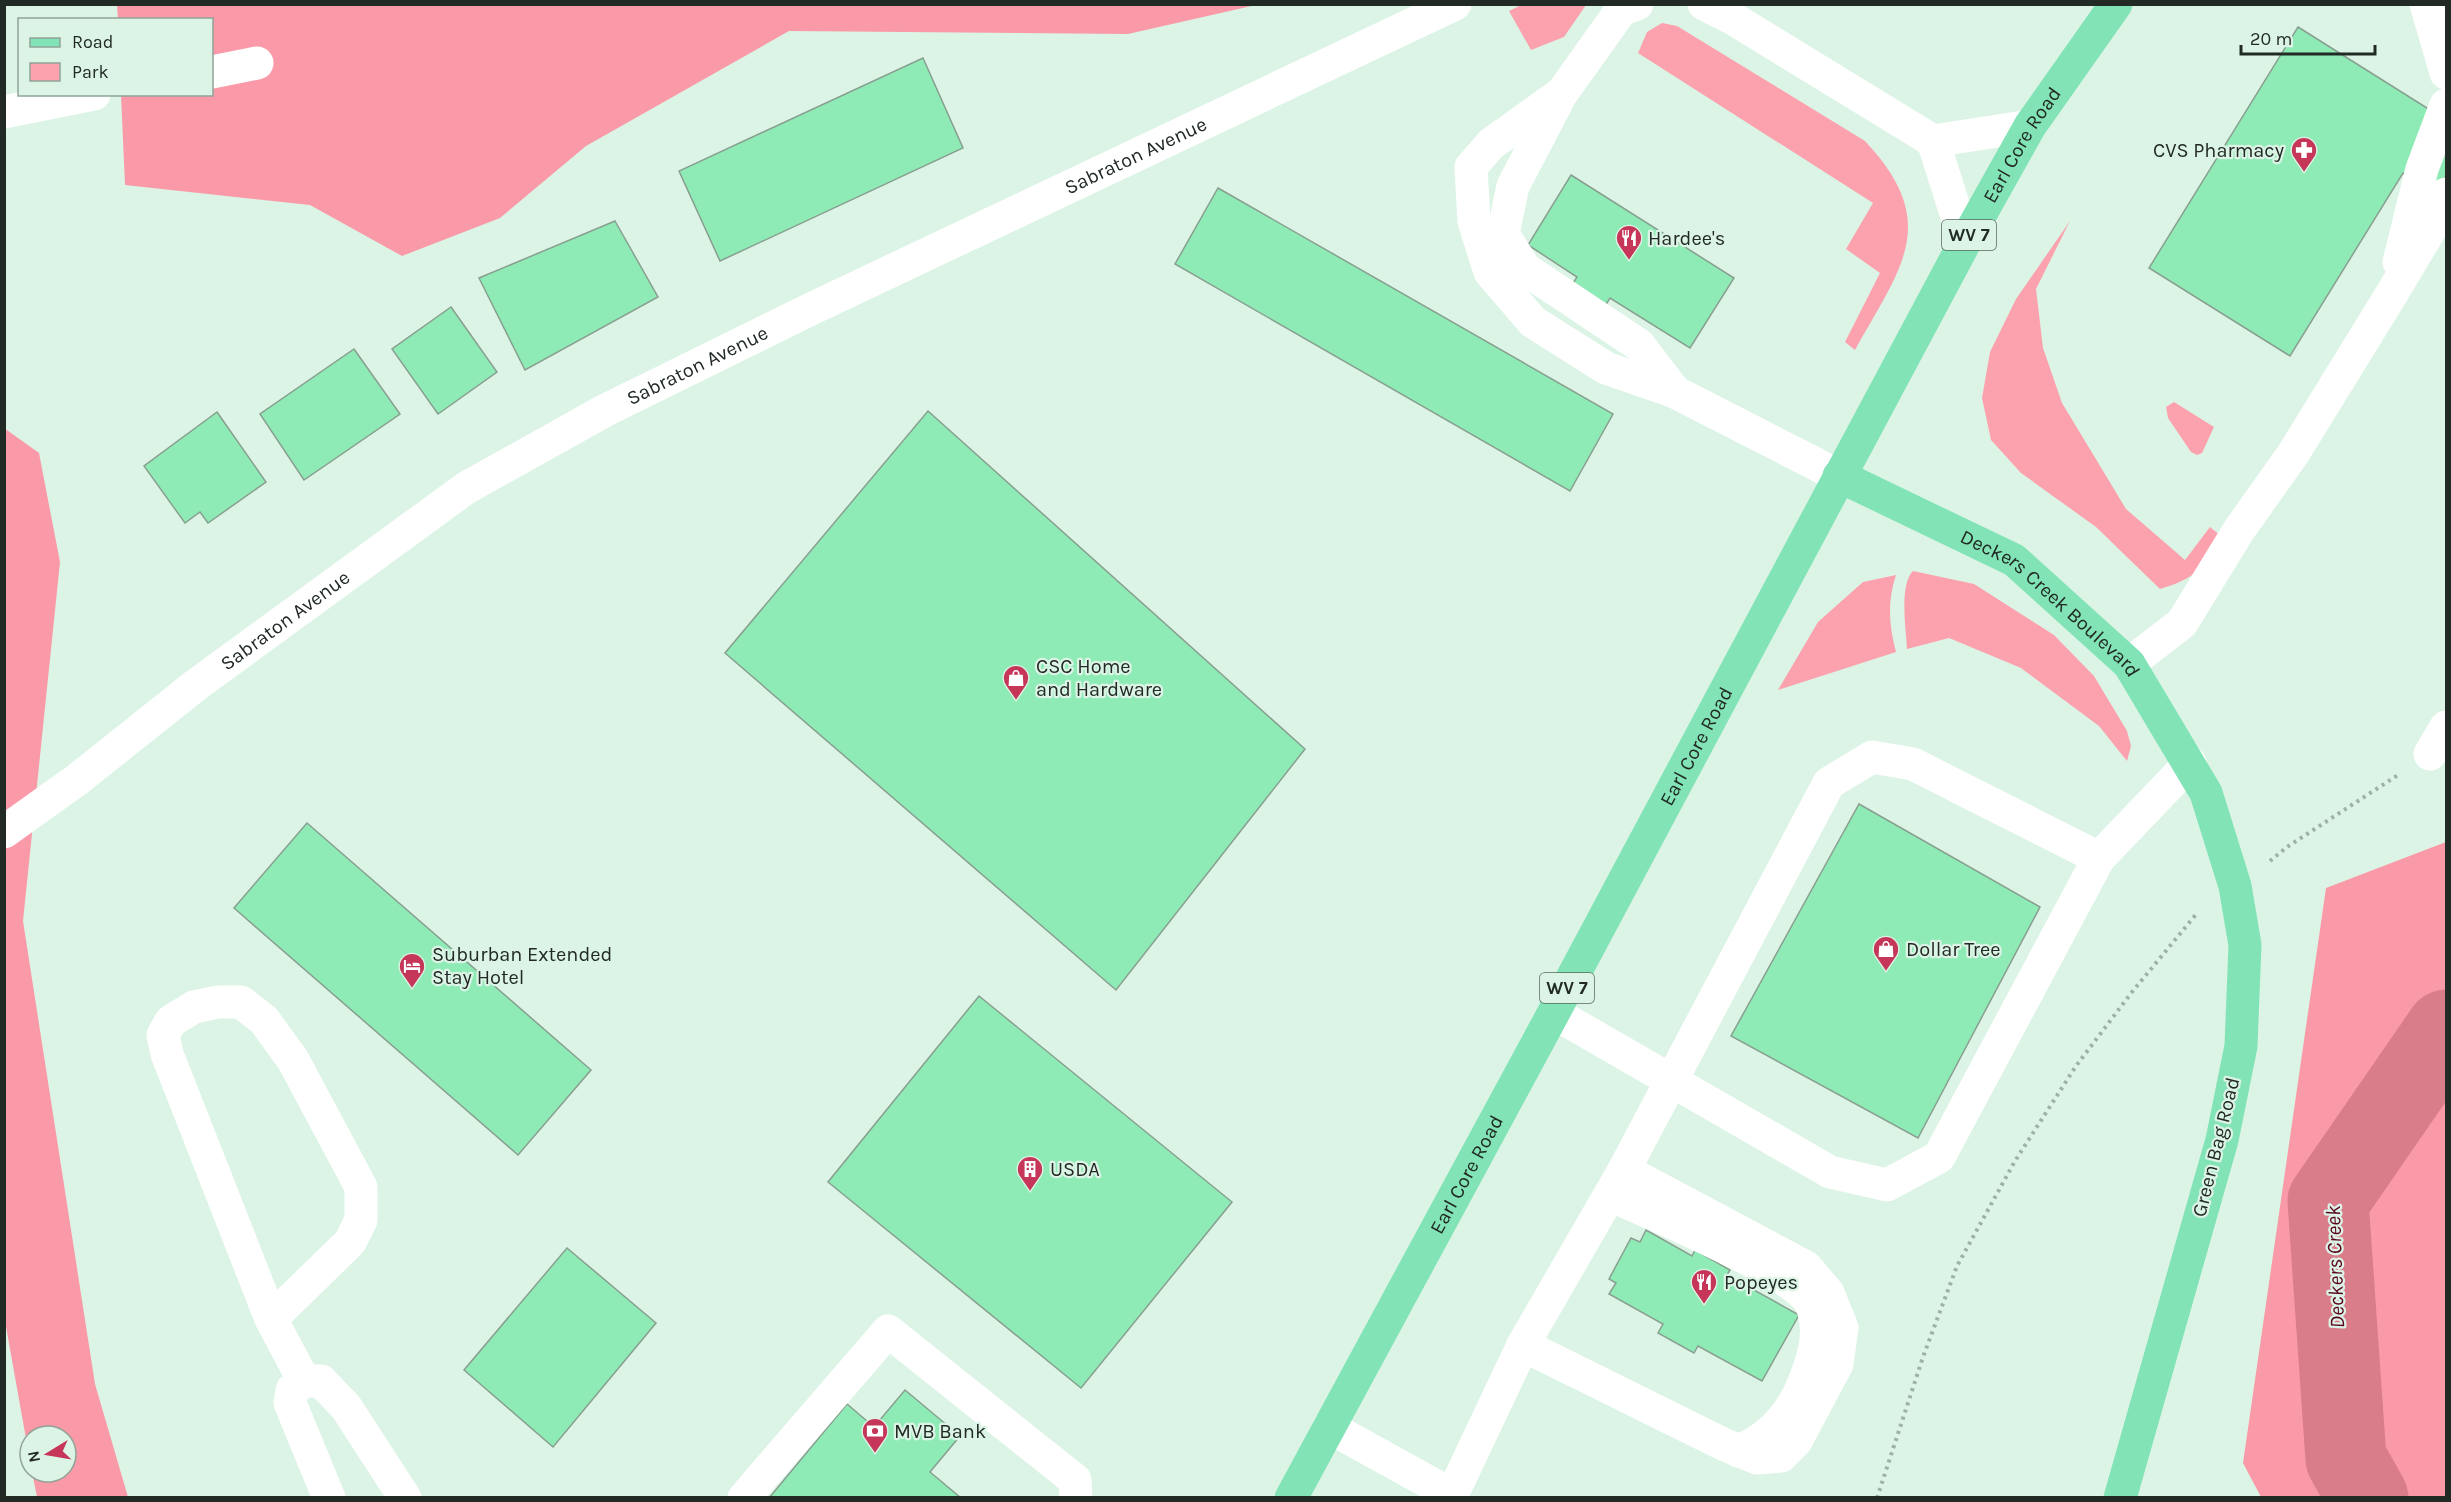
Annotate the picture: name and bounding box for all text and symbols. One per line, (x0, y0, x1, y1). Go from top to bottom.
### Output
legend (18, 18, 213, 96)
scale bar (2241, 18, 2374, 56)
text: 20 m (2250, 28, 2292, 50)
text: Road (72, 31, 113, 53)
text: Park (72, 61, 109, 83)
street label: Earl Core Road (1978, 82, 2066, 207)
street label: Sabraton Avenue (1061, 112, 1210, 199)
pharmacy icon: CVS Pharmacy (2289, 135, 2319, 173)
place label: CVS Pharmacy (2153, 139, 2284, 162)
road number: WV 7 (1942, 220, 1996, 250)
restaurant icon: Hardee's (1614, 223, 1644, 261)
place label: Hardee's (1648, 227, 1725, 250)
street label: Sabraton Avenue (623, 321, 771, 410)
street label: Deckers Creek Boulevard (1957, 525, 2145, 681)
street label: Sabraton Avenue (216, 565, 354, 675)
place label: CSC Home and Hardware (1036, 655, 1162, 701)
shop icon: CSC Home and Hardware (1001, 663, 1031, 701)
street label: Earl Core Road (1655, 683, 1737, 809)
shop icon: Dollar Tree (1871, 934, 1901, 972)
place label: Dollar Tree (1906, 938, 2001, 961)
place label: Suburban Extended Stay Hotel (432, 943, 612, 989)
hotel icon: Suburban Extended Stay Hotel (397, 951, 427, 989)
road number: WV 7 (1540, 973, 1594, 1003)
street label: Green Bag Road (2188, 1075, 2244, 1219)
street label: Earl Core Road (1425, 1111, 1508, 1238)
building icon: USDA (1015, 1154, 1045, 1192)
place label: USDA (1050, 1158, 1100, 1181)
water label: Deckers Creek (2321, 1205, 2349, 1329)
restaurant icon: Popeyes (1689, 1267, 1719, 1305)
place label: Popeyes (1724, 1271, 1798, 1294)
bank icon: MVB Bank (860, 1416, 890, 1454)
place label: MVB Bank (894, 1420, 986, 1443)
north arrow (18, 1424, 78, 1484)
text: N (23, 1449, 44, 1464)

